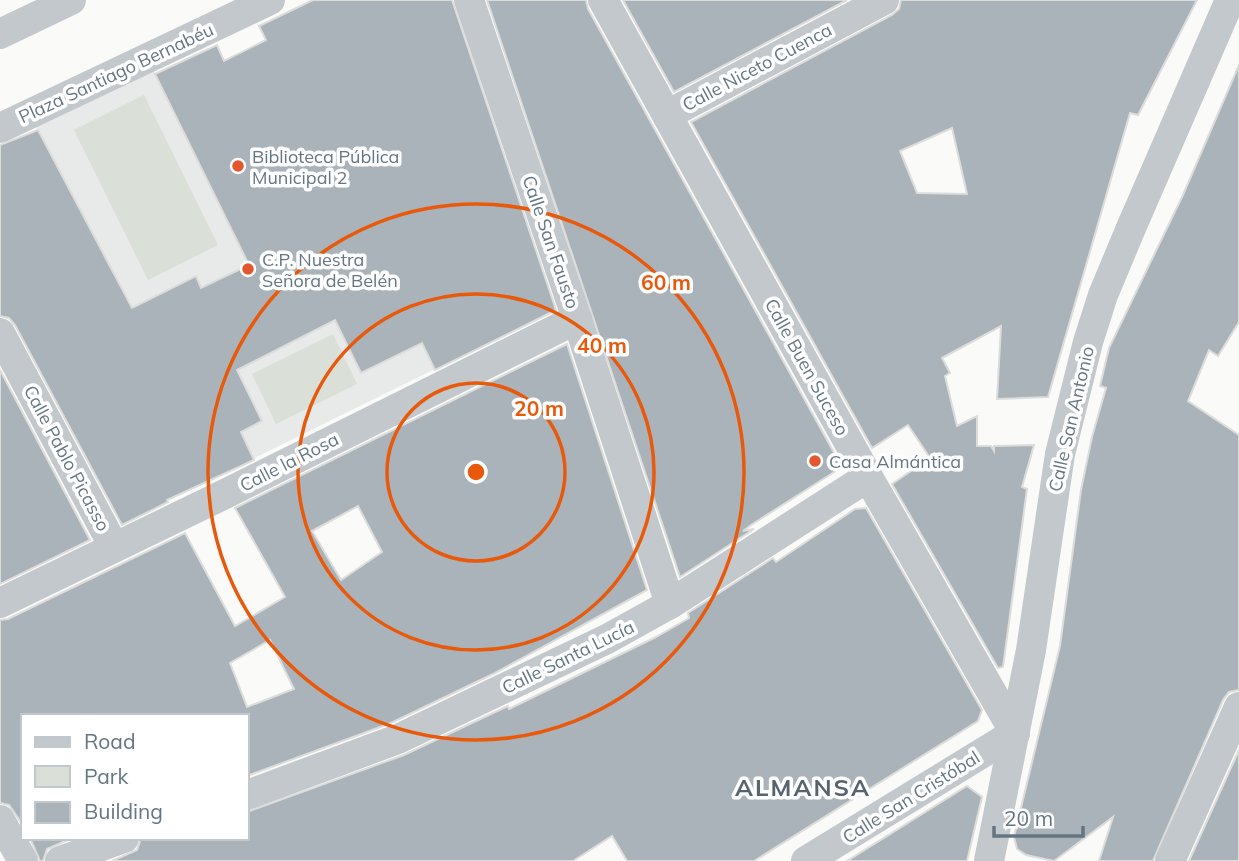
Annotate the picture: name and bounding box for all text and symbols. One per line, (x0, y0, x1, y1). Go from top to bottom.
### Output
street label: Plaza Santiago Bernabéu (15, 18, 217, 128)
street label: Calle Niceto Cuenca (678, 18, 836, 116)
place label: Biblioteca Pública Municipal 2 (252, 145, 399, 189)
marker: Biblioteca Pública Municipal 2 (230, 158, 246, 174)
street label: Calle San Fausto (517, 172, 585, 312)
place label: C.P. Nuestra Señora de Belén (262, 248, 398, 292)
marker: C.P. Nuestra Señora de Belén (240, 261, 256, 277)
text: 60 m (641, 269, 691, 295)
street label: Calle Buen Suceso (760, 295, 854, 439)
text: 40 m (577, 332, 627, 358)
street label: Calle San Antonio (1043, 344, 1099, 494)
street label: Calle Pablo Picasso (19, 381, 115, 535)
text: 20 m (514, 395, 564, 421)
street label: Calle la Rosa (236, 427, 342, 497)
place label: Casa Almántica (829, 450, 961, 473)
marker: Casa Almántica (807, 453, 823, 469)
centre of rings (464, 460, 488, 484)
street label: Calle Santa Lucía (498, 615, 638, 699)
legend (21, 714, 248, 840)
text: Road (84, 728, 135, 754)
street label: Calle San Cristóbal (838, 746, 984, 848)
text: Park (84, 763, 128, 789)
district label: ALMANSA (735, 772, 871, 802)
scale bar (994, 794, 1083, 838)
text: Building (84, 798, 163, 824)
text: 20 m (1004, 805, 1053, 831)

